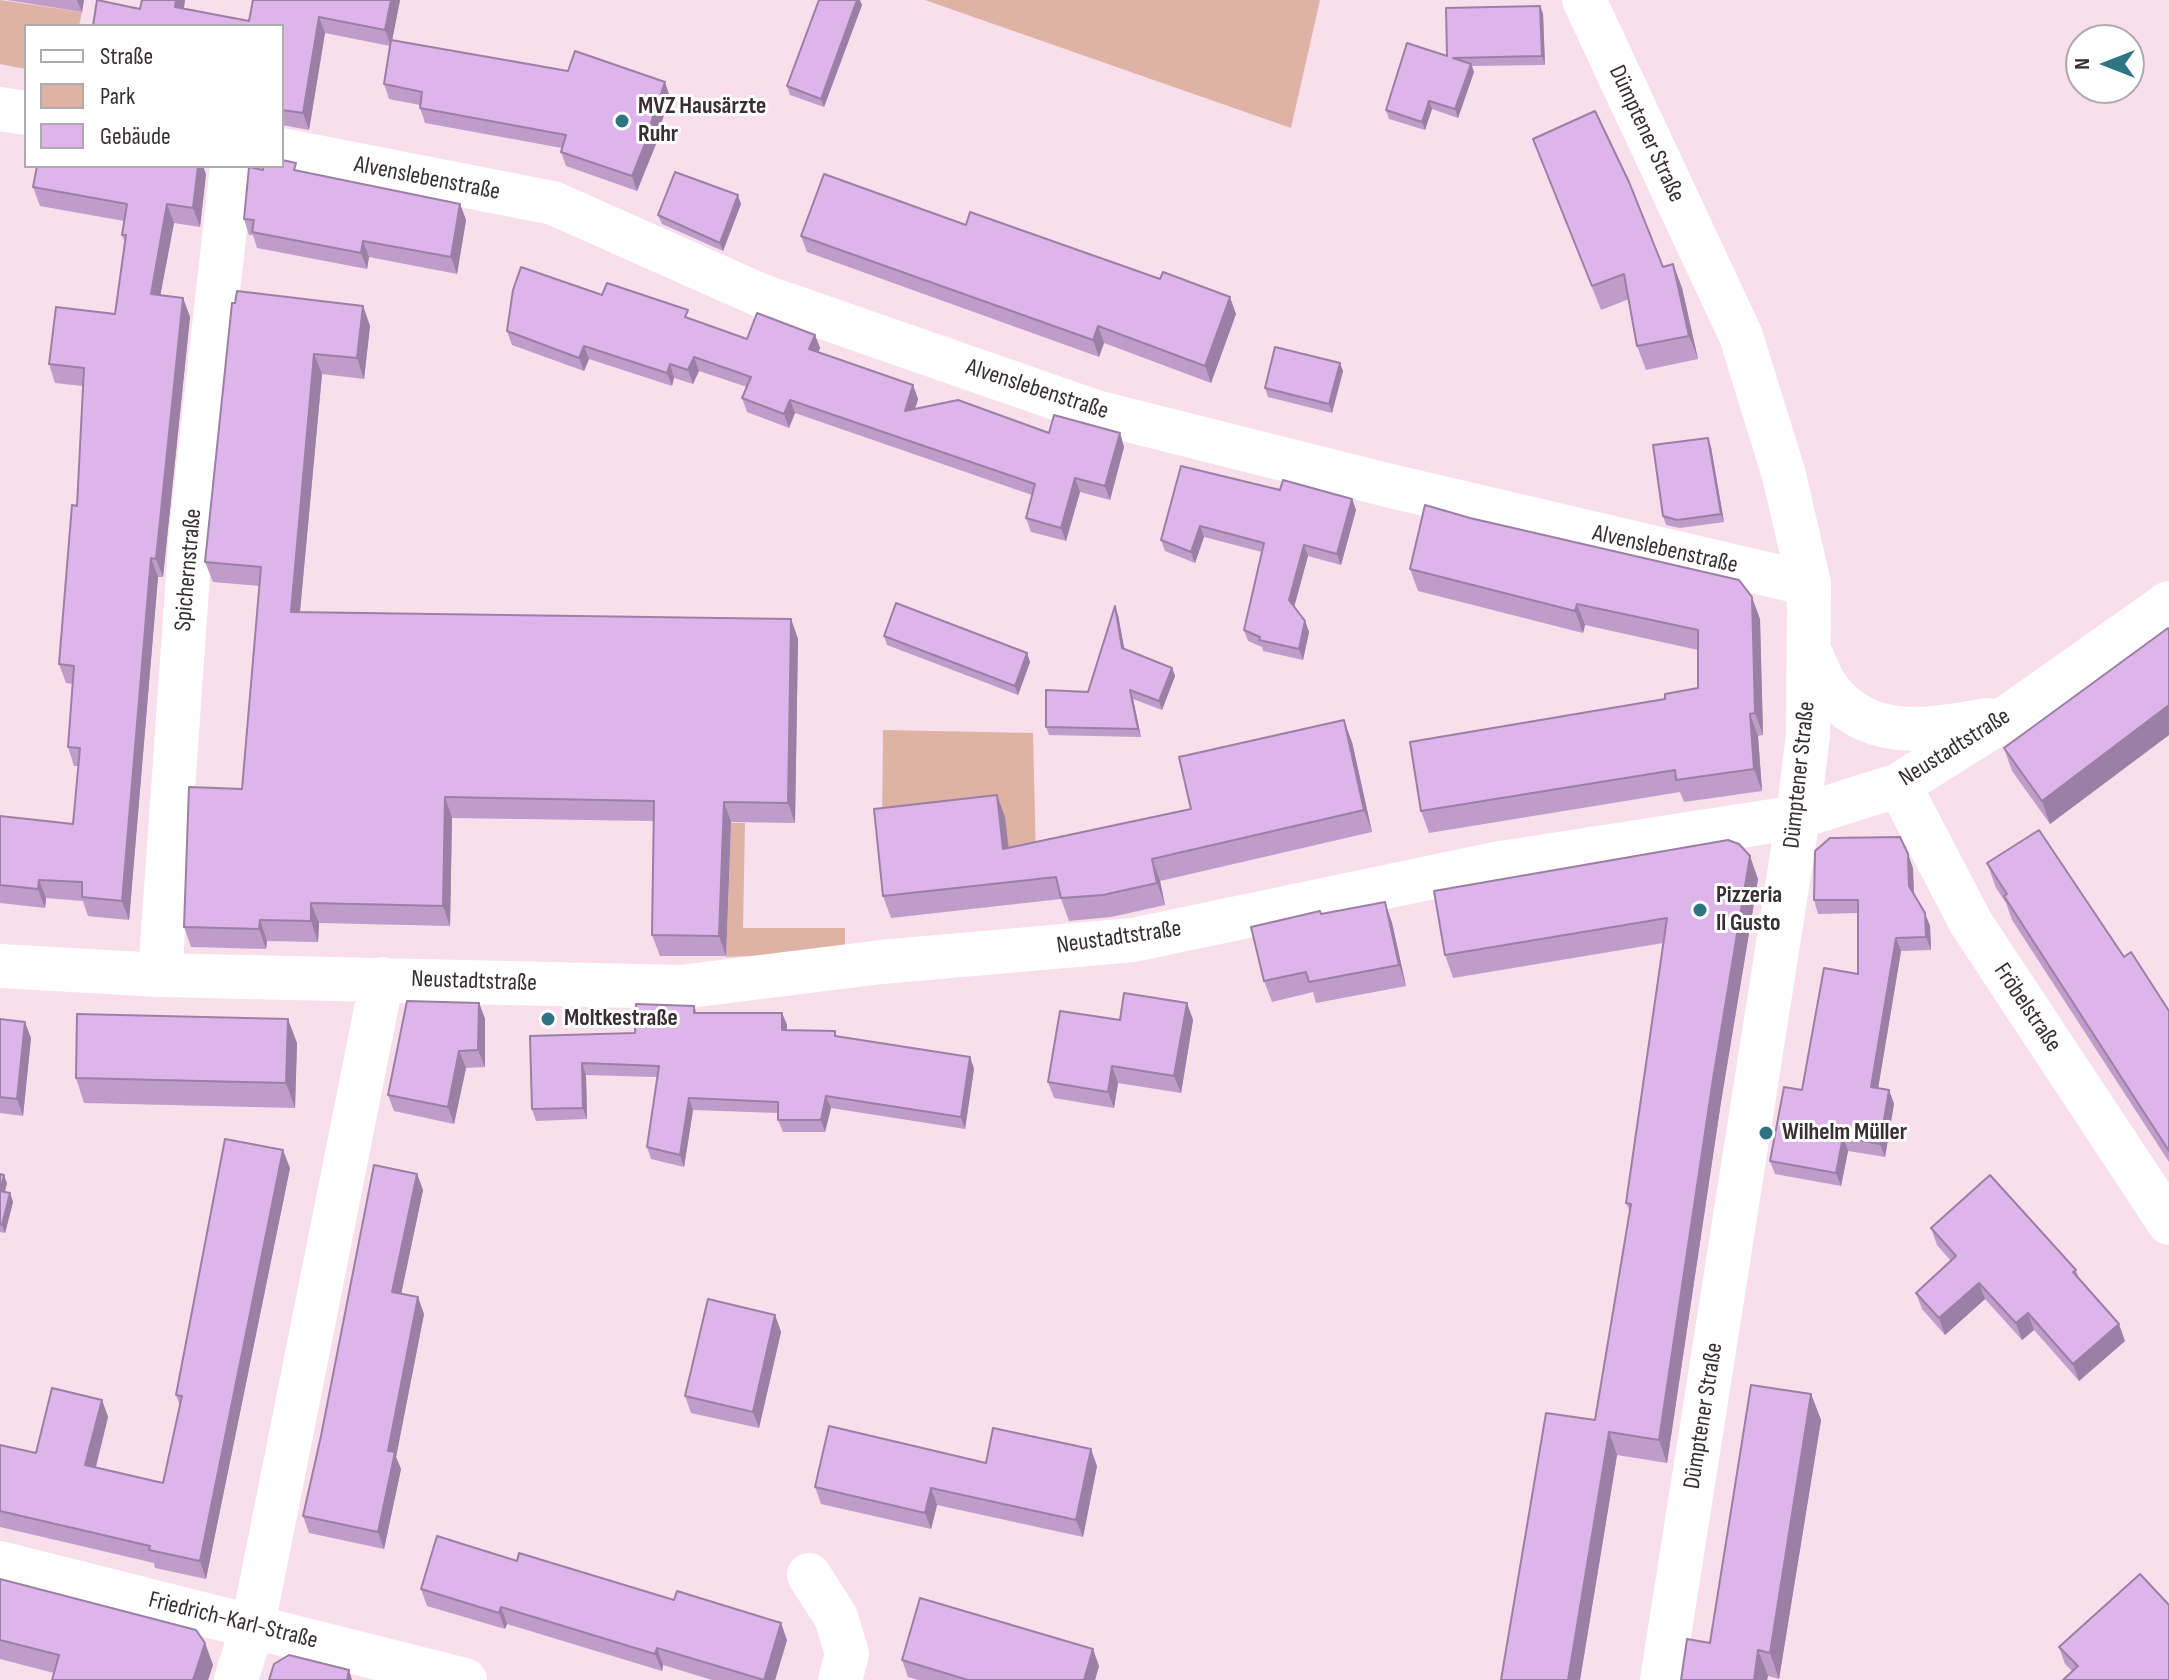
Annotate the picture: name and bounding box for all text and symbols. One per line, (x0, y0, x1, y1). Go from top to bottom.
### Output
legend (24, 24, 284, 168)
north arrow (2065, 24, 2145, 104)
text: Straße (100, 42, 153, 71)
text: N (2069, 58, 2096, 70)
street label: Dümptener Straße (1602, 61, 1690, 207)
text: Park (100, 82, 135, 111)
place label: MVZ Hausärzte Ruhr (638, 93, 766, 149)
marker: MVZ Hausärzte Ruhr (613, 112, 631, 130)
text: Gebäude (100, 122, 171, 151)
street label: Alvenslebenstraße (352, 151, 502, 207)
street label: Alvenslebenstraße (962, 353, 1112, 427)
street label: Spichernstraße (169, 508, 209, 632)
street label: Alvenslebenstraße (1590, 519, 1740, 581)
street label: Dümptener Straße (1778, 700, 1822, 850)
street label: Neustadtstraße (1894, 703, 2016, 793)
place label: Pizzeria Il Gusto (1716, 882, 1782, 938)
marker: Pizzeria Il Gusto (1691, 901, 1709, 919)
street label: Neustadtstraße (1055, 915, 1183, 961)
street label: Fröbelstraße (1987, 958, 2067, 1058)
street label: Neustadtstraße (411, 965, 537, 999)
place label: Moltkestraße (564, 1005, 678, 1033)
marker: Moltkestraße (539, 1010, 557, 1028)
place label: Wilhelm Müller (1782, 1119, 1907, 1147)
marker: Wilhelm Müller (1757, 1124, 1775, 1142)
street label: Dümptener Straße (1678, 1341, 1730, 1491)
street label: Friedrich-Karl-Straße (146, 1586, 320, 1656)

